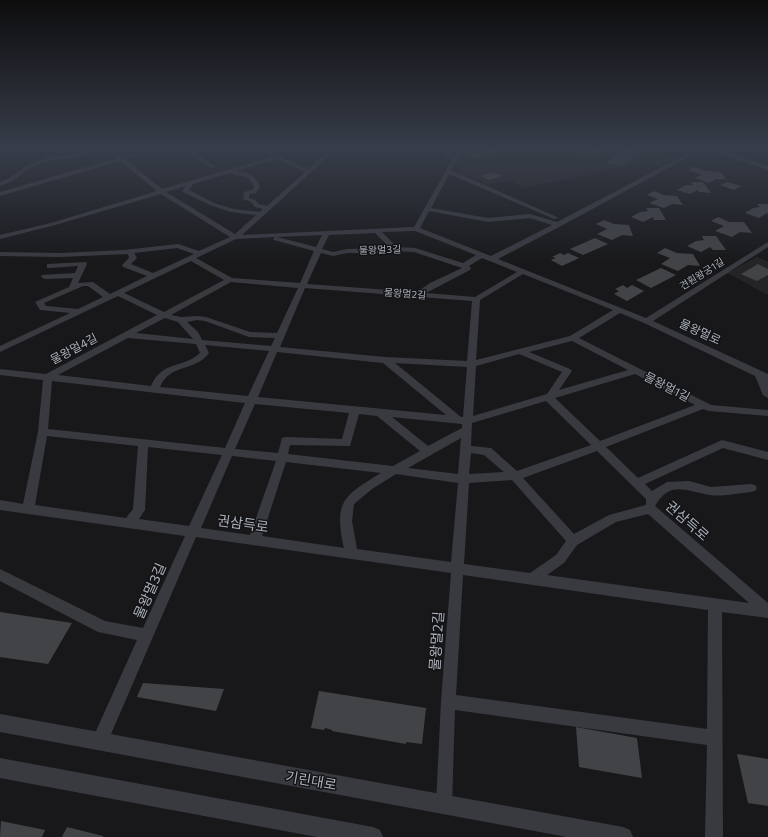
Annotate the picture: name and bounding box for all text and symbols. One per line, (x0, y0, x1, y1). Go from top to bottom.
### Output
street label: 물왕멀3길 (359, 243, 401, 257)
street label: 견훤왕궁1길 (678, 256, 726, 292)
street label: 물왕멀2길 (383, 287, 427, 301)
street label: 물왕멀로 (677, 316, 723, 348)
street label: 물왕멀4길 (48, 331, 100, 367)
street label: 물왕멀1길 (642, 369, 692, 405)
street label: 권삼득로 (662, 498, 712, 544)
street label: 권삼득로 (216, 512, 270, 536)
street label: 물왕멀3길 (130, 560, 170, 622)
street label: 물왕멀2길 (427, 611, 447, 671)
street label: 기린대로 (284, 768, 338, 794)

